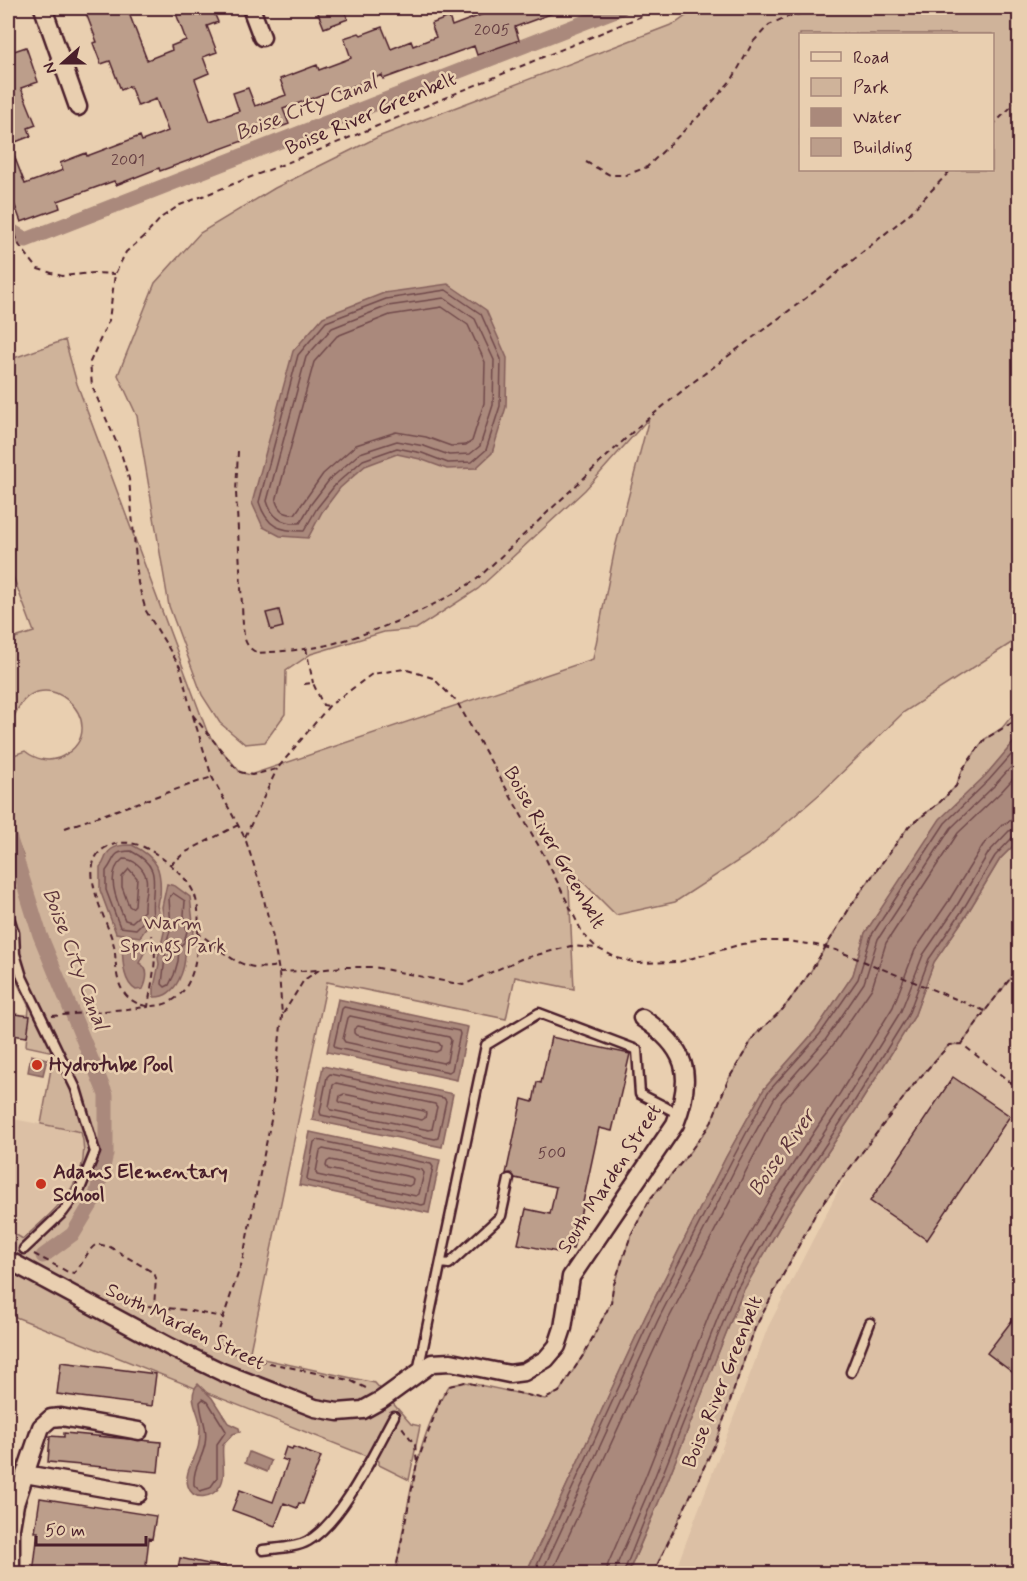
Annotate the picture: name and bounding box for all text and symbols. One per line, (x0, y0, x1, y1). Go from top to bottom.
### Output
house number: 2005 (474, 20, 510, 41)
north arrow (33, 33, 93, 93)
legend (799, 33, 994, 171)
text: Road (853, 46, 889, 70)
text: N (39, 59, 62, 77)
street label: Boise River Greenbelt (281, 66, 461, 162)
water label: Boise City Canal (231, 67, 382, 148)
text: Park (853, 76, 889, 100)
text: Water (853, 106, 902, 130)
text: Building (853, 136, 913, 162)
house number: 2001 (111, 150, 145, 171)
street label: Boise River Greenbelt (496, 762, 612, 934)
water label: Boise City Canal (35, 884, 116, 1035)
park label: Warm Springs Park (120, 910, 226, 962)
place label: Hydrotube Pool (49, 1052, 173, 1079)
marker: Hydrotube Pool (30, 1058, 44, 1072)
street label: South Marden Street (551, 1099, 669, 1259)
water label: Boise River (742, 1102, 824, 1202)
house number: 500 (538, 1143, 566, 1164)
place label: Adams Elementary School (53, 1159, 228, 1209)
marker: Adams Elementary School (34, 1177, 48, 1191)
street label: South Marden Street (101, 1277, 269, 1377)
street label: Boise River Greenbelt (676, 1292, 770, 1472)
scale bar (36, 1509, 146, 1547)
text: 50 m (45, 1519, 85, 1543)

